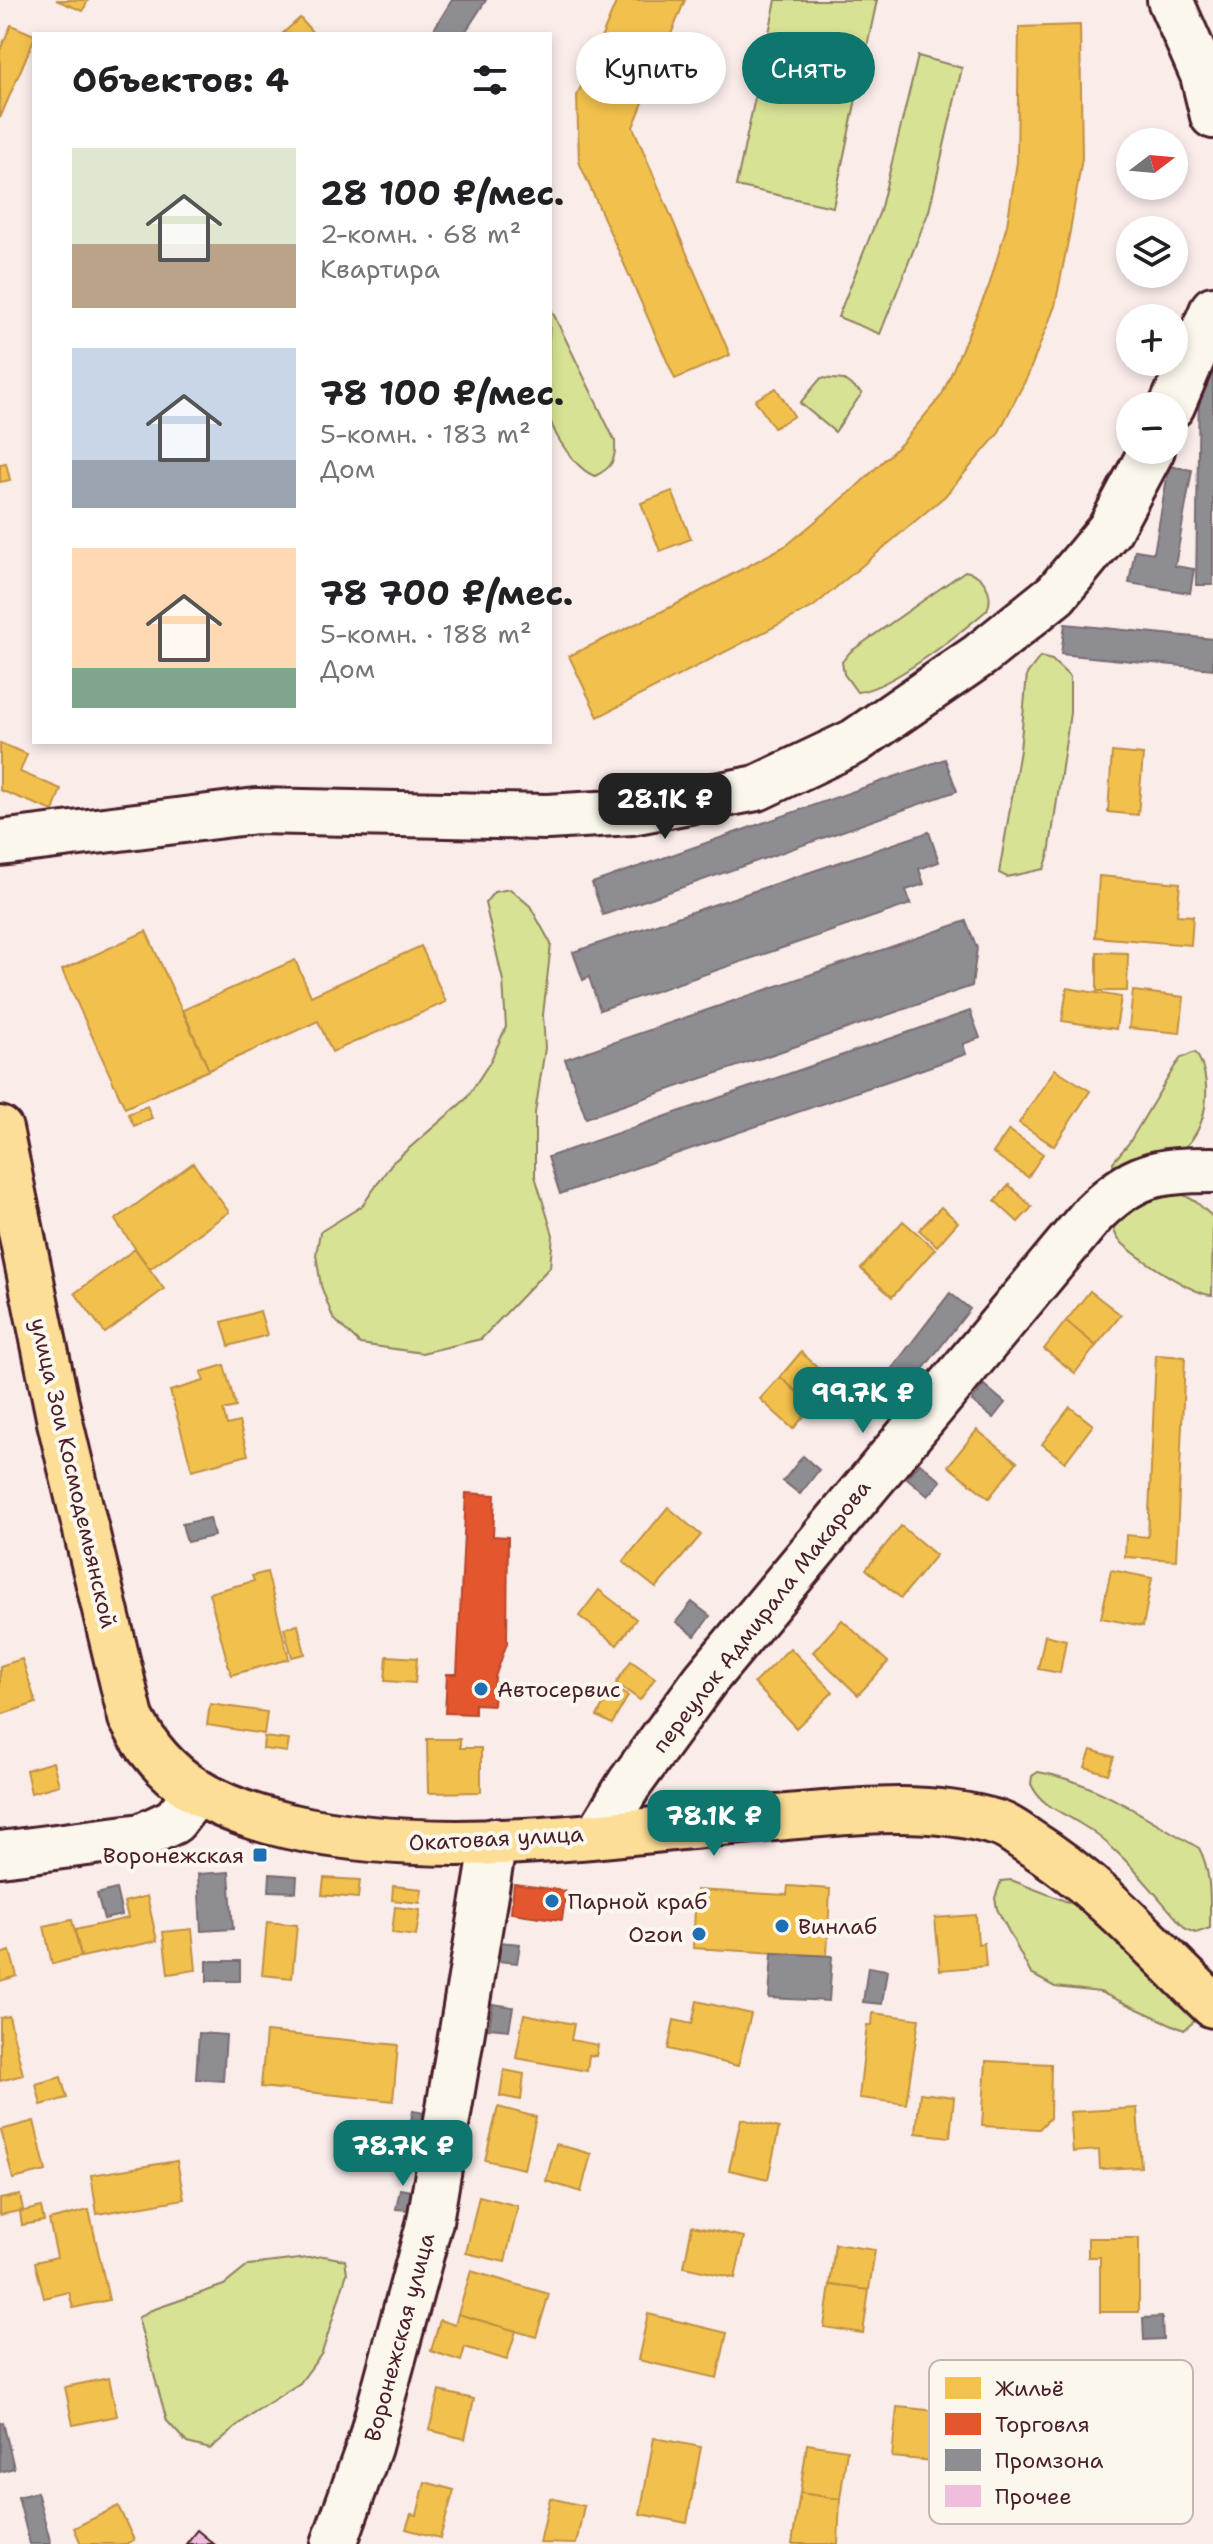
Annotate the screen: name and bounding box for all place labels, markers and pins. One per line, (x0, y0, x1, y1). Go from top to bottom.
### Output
pin: 28.1K ₽ (591, 773, 739, 841)
pin: 99.7K ₽ (789, 1367, 937, 1435)
place label: Автосервис (497, 1675, 621, 1704)
marker: Автосервис (472, 1680, 490, 1698)
pin: 78.1K ₽ (640, 1790, 788, 1858)
place label: Воронежская (103, 1841, 244, 1870)
marker: Воронежская (251, 1846, 269, 1864)
place label: Парной краб (568, 1887, 707, 1916)
marker: Парной краб (543, 1892, 561, 1910)
place label: Винлаб (798, 1912, 877, 1941)
marker: Винлаб (773, 1917, 791, 1935)
place label: Ozon (628, 1920, 683, 1949)
marker: Ozon (690, 1925, 708, 1943)
pin: 78.7K ₽ (329, 2120, 477, 2188)

